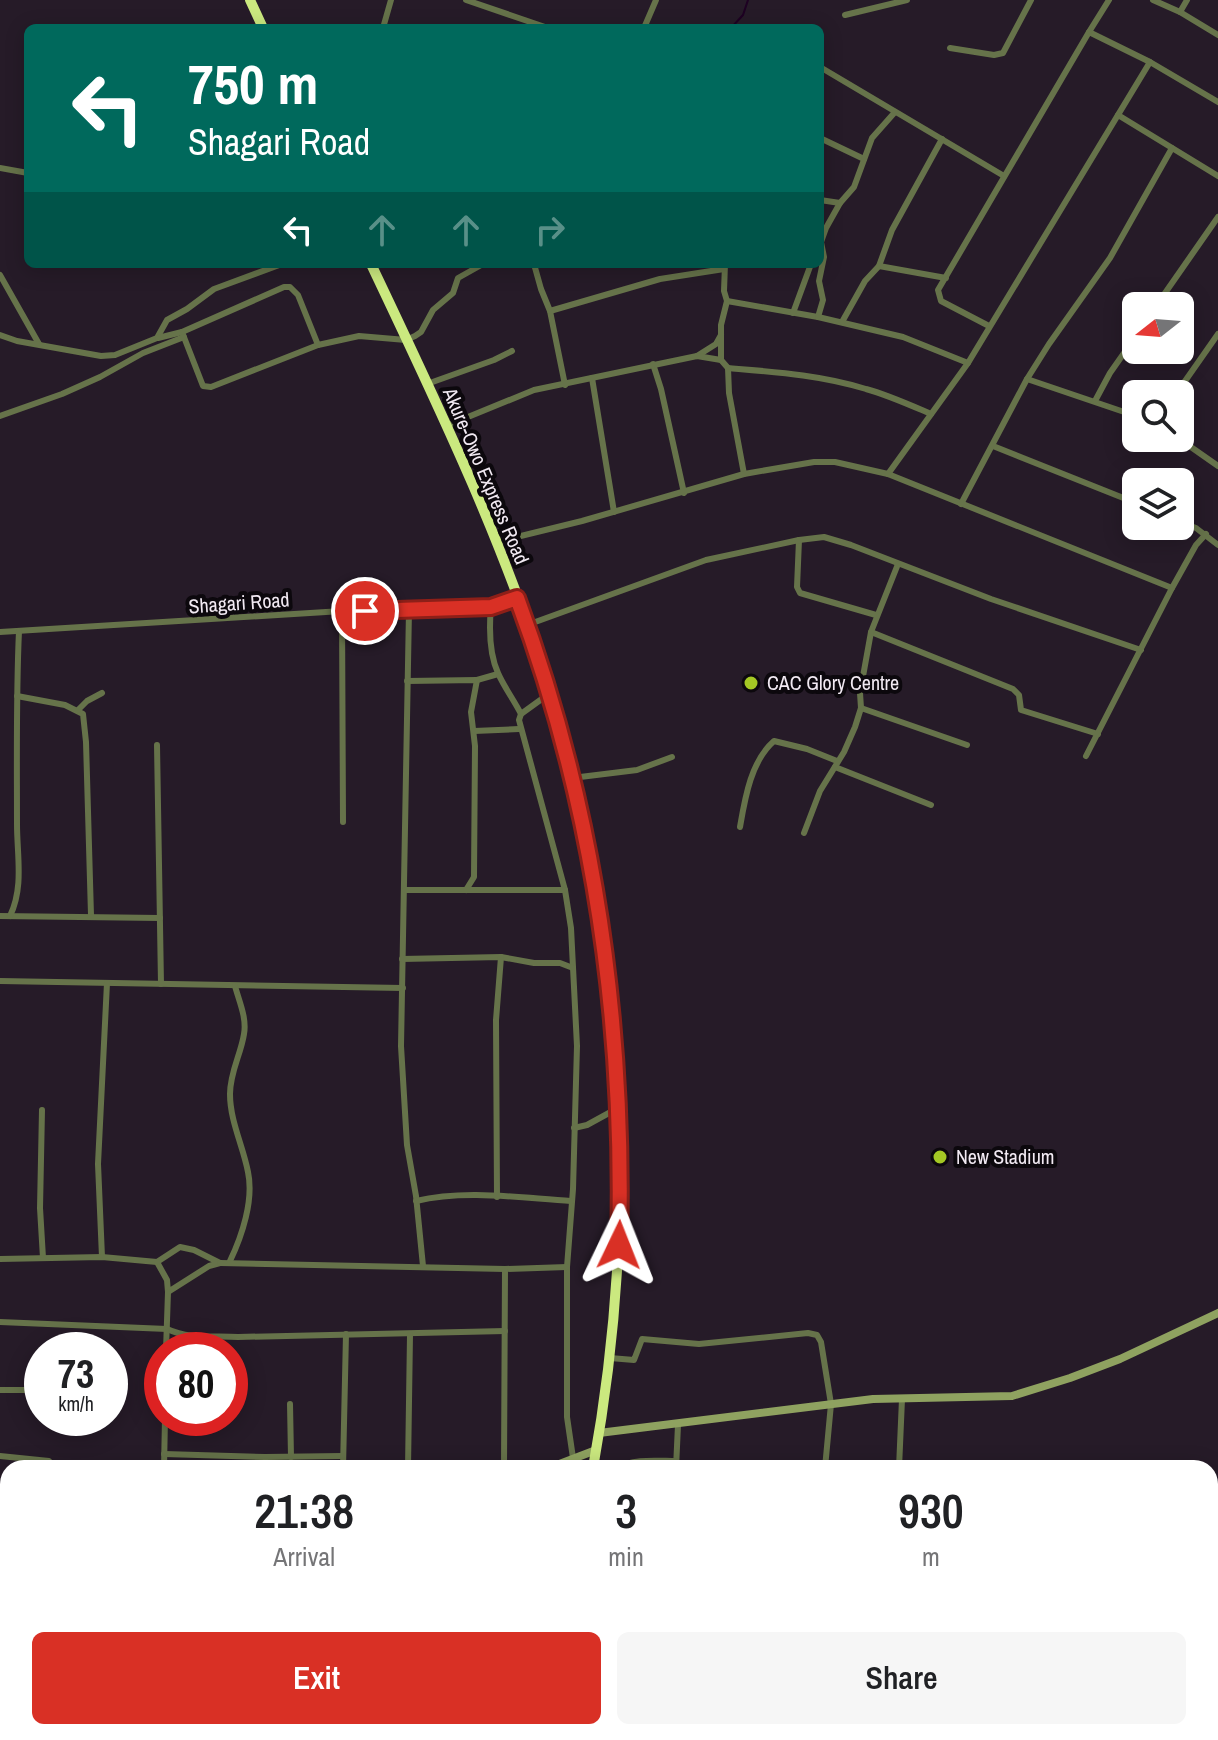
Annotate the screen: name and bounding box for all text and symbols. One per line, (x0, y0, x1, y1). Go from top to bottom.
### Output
text: 750 m (188, 46, 318, 121)
icon: left (56, 56, 160, 160)
text: Shagari Road (188, 118, 370, 166)
icon: left (276, 208, 320, 252)
icon: ahead (360, 208, 404, 252)
icon: ahead (444, 208, 488, 252)
icon: right (528, 208, 572, 252)
north arrow (1122, 292, 1194, 364)
map controls (1122, 292, 1194, 540)
button: search (1122, 380, 1194, 452)
street label: Akure-Owo Express Road (437, 382, 536, 568)
button: layers (1122, 468, 1194, 540)
pin (331, 577, 399, 645)
street label: Shagari Road (188, 586, 290, 619)
icon: arrive (343, 589, 387, 633)
place label: CAC Glory Centre (767, 669, 899, 696)
marker: CAC Glory Centre (742, 674, 760, 692)
place label: New Stadium (956, 1143, 1054, 1170)
marker: New Stadium (931, 1148, 949, 1166)
position arrow (577, 1203, 661, 1287)
speed limit sign: 80 (144, 1332, 248, 1436)
text: 73 (58, 1347, 94, 1400)
text: km/h (58, 1390, 94, 1417)
text: 21:38 (254, 1478, 354, 1543)
text: 3 (615, 1478, 637, 1543)
text: 930 (898, 1478, 964, 1543)
text: Arrival (273, 1539, 335, 1574)
text: min (608, 1539, 644, 1574)
text: m (922, 1539, 940, 1574)
button: Exit (32, 1632, 601, 1724)
button: Share (617, 1632, 1186, 1724)

